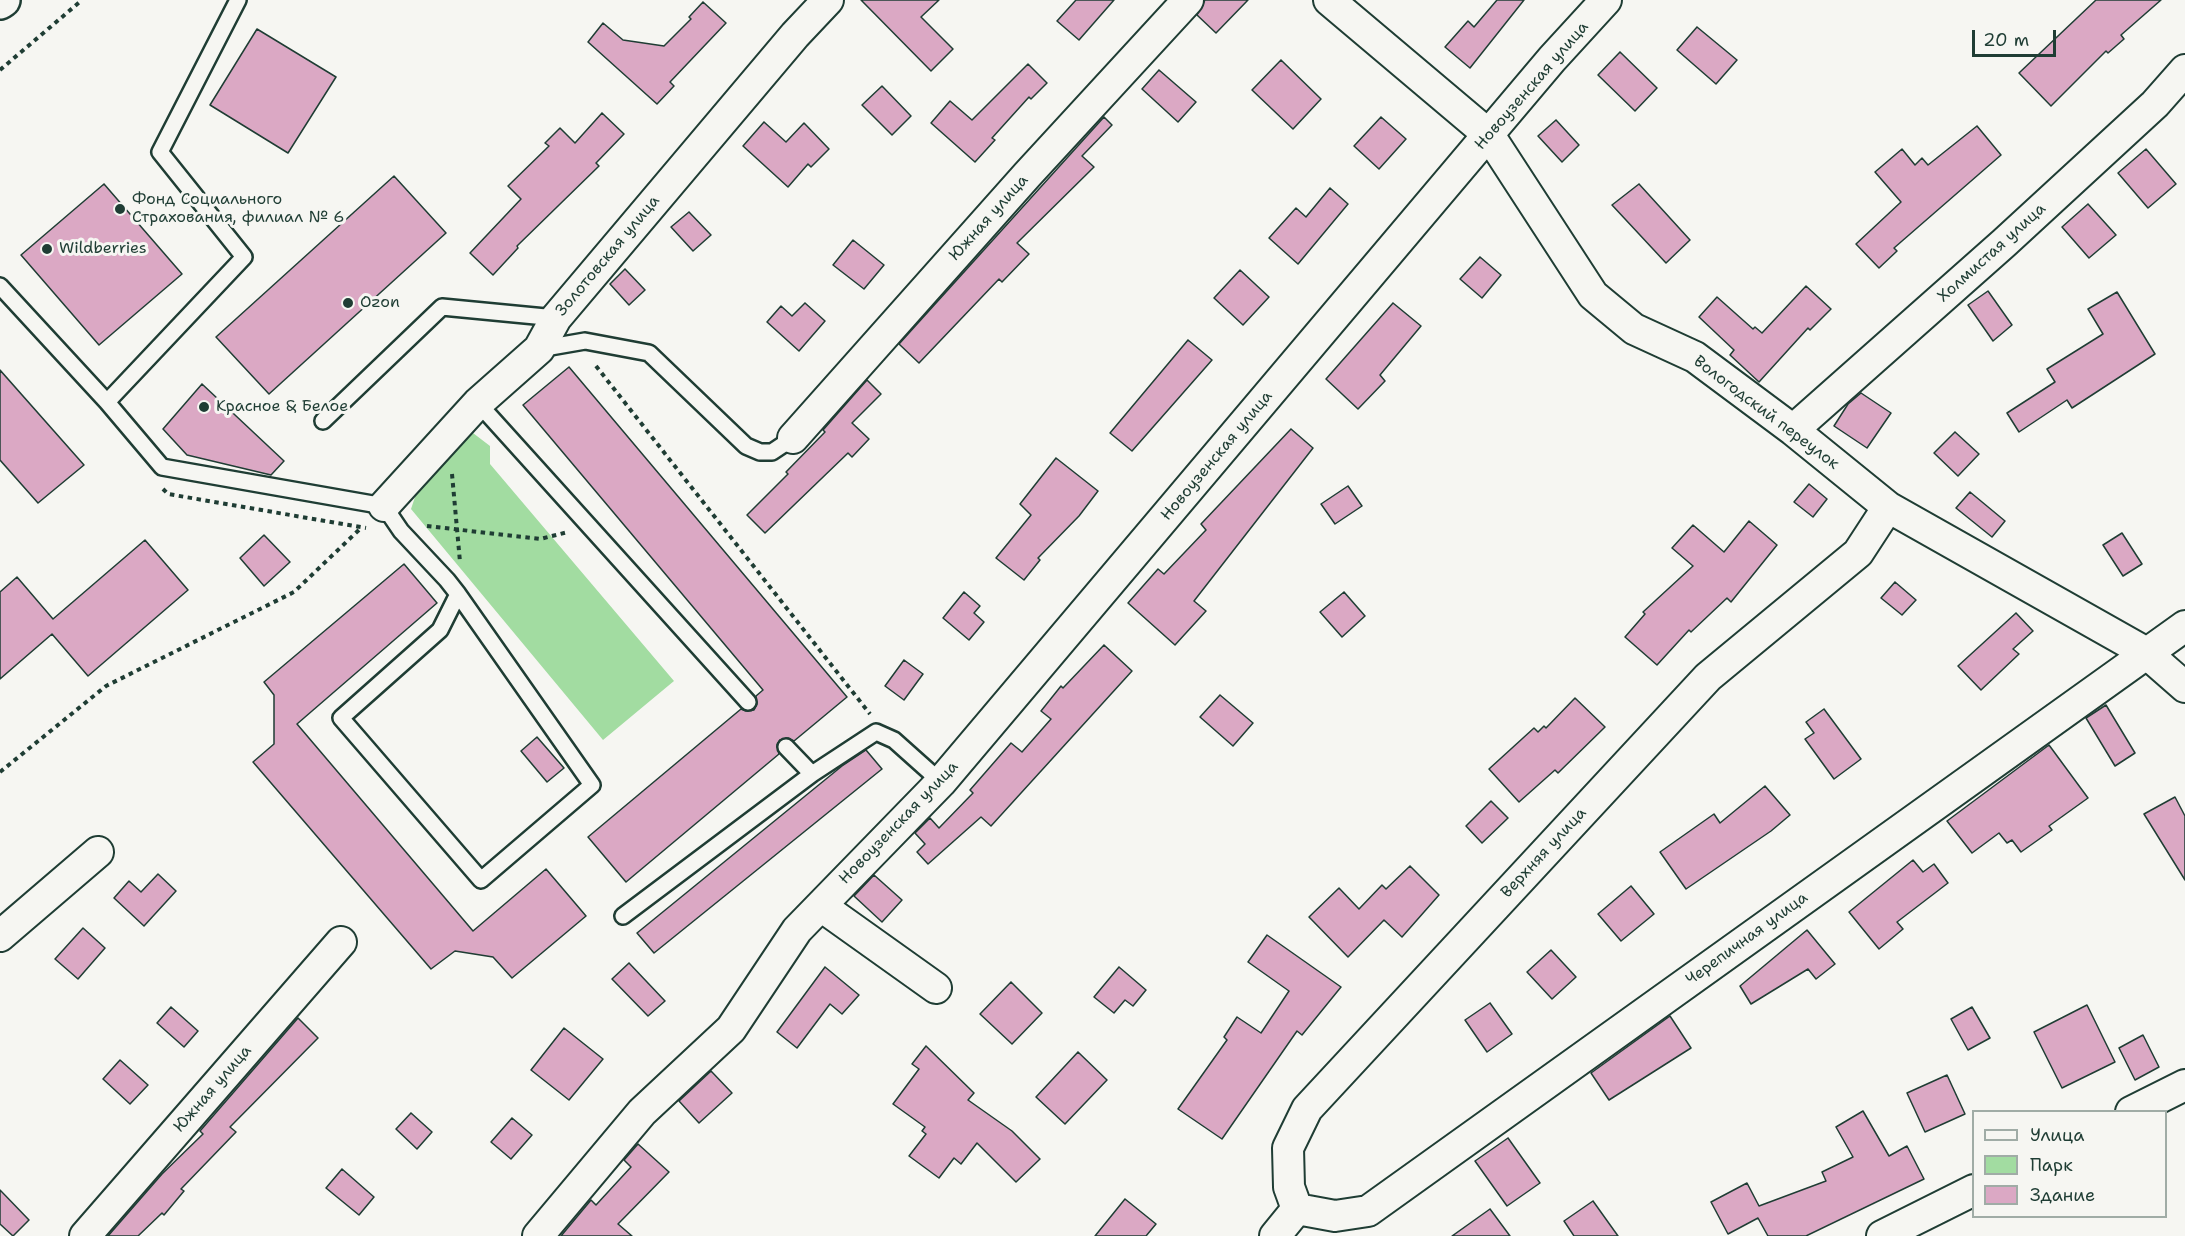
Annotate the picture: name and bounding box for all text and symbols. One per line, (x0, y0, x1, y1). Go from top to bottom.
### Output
street label: Новоузенская улица (1471, 18, 1593, 154)
scale bar (1975, 18, 2059, 56)
text: 20 m (1983, 28, 2029, 52)
street label: Южная улица (945, 171, 1033, 265)
place label: Фонд Социального Страхования, филиал № 6 (132, 190, 345, 228)
street label: Золотовская улица (552, 192, 664, 320)
street label: Холмистая улица (1934, 199, 2050, 307)
marker: Фонд Социального Страхования, филиал № 6 (113, 202, 127, 216)
place label: Wildberries (59, 239, 147, 259)
marker: Wildberries (40, 242, 54, 256)
place label: Ozon (360, 293, 400, 313)
marker: Ozon (341, 296, 355, 310)
street label: Вологодский переулок (1690, 352, 1842, 474)
street label: Новоузенская улица (1157, 387, 1277, 525)
place label: Красное & Белое (216, 397, 348, 417)
marker: Красное & Белое (197, 400, 211, 414)
street label: Новоузенская улица (835, 758, 963, 888)
street label: Верхняя улица (1497, 804, 1591, 902)
street label: Черепичная улица (1682, 888, 1812, 990)
street label: Южная улица (170, 1042, 256, 1136)
legend (1972, 1110, 2167, 1218)
text: Улица (2030, 1123, 2084, 1147)
text: Парк (2030, 1153, 2073, 1177)
text: Здание (2030, 1183, 2095, 1207)

